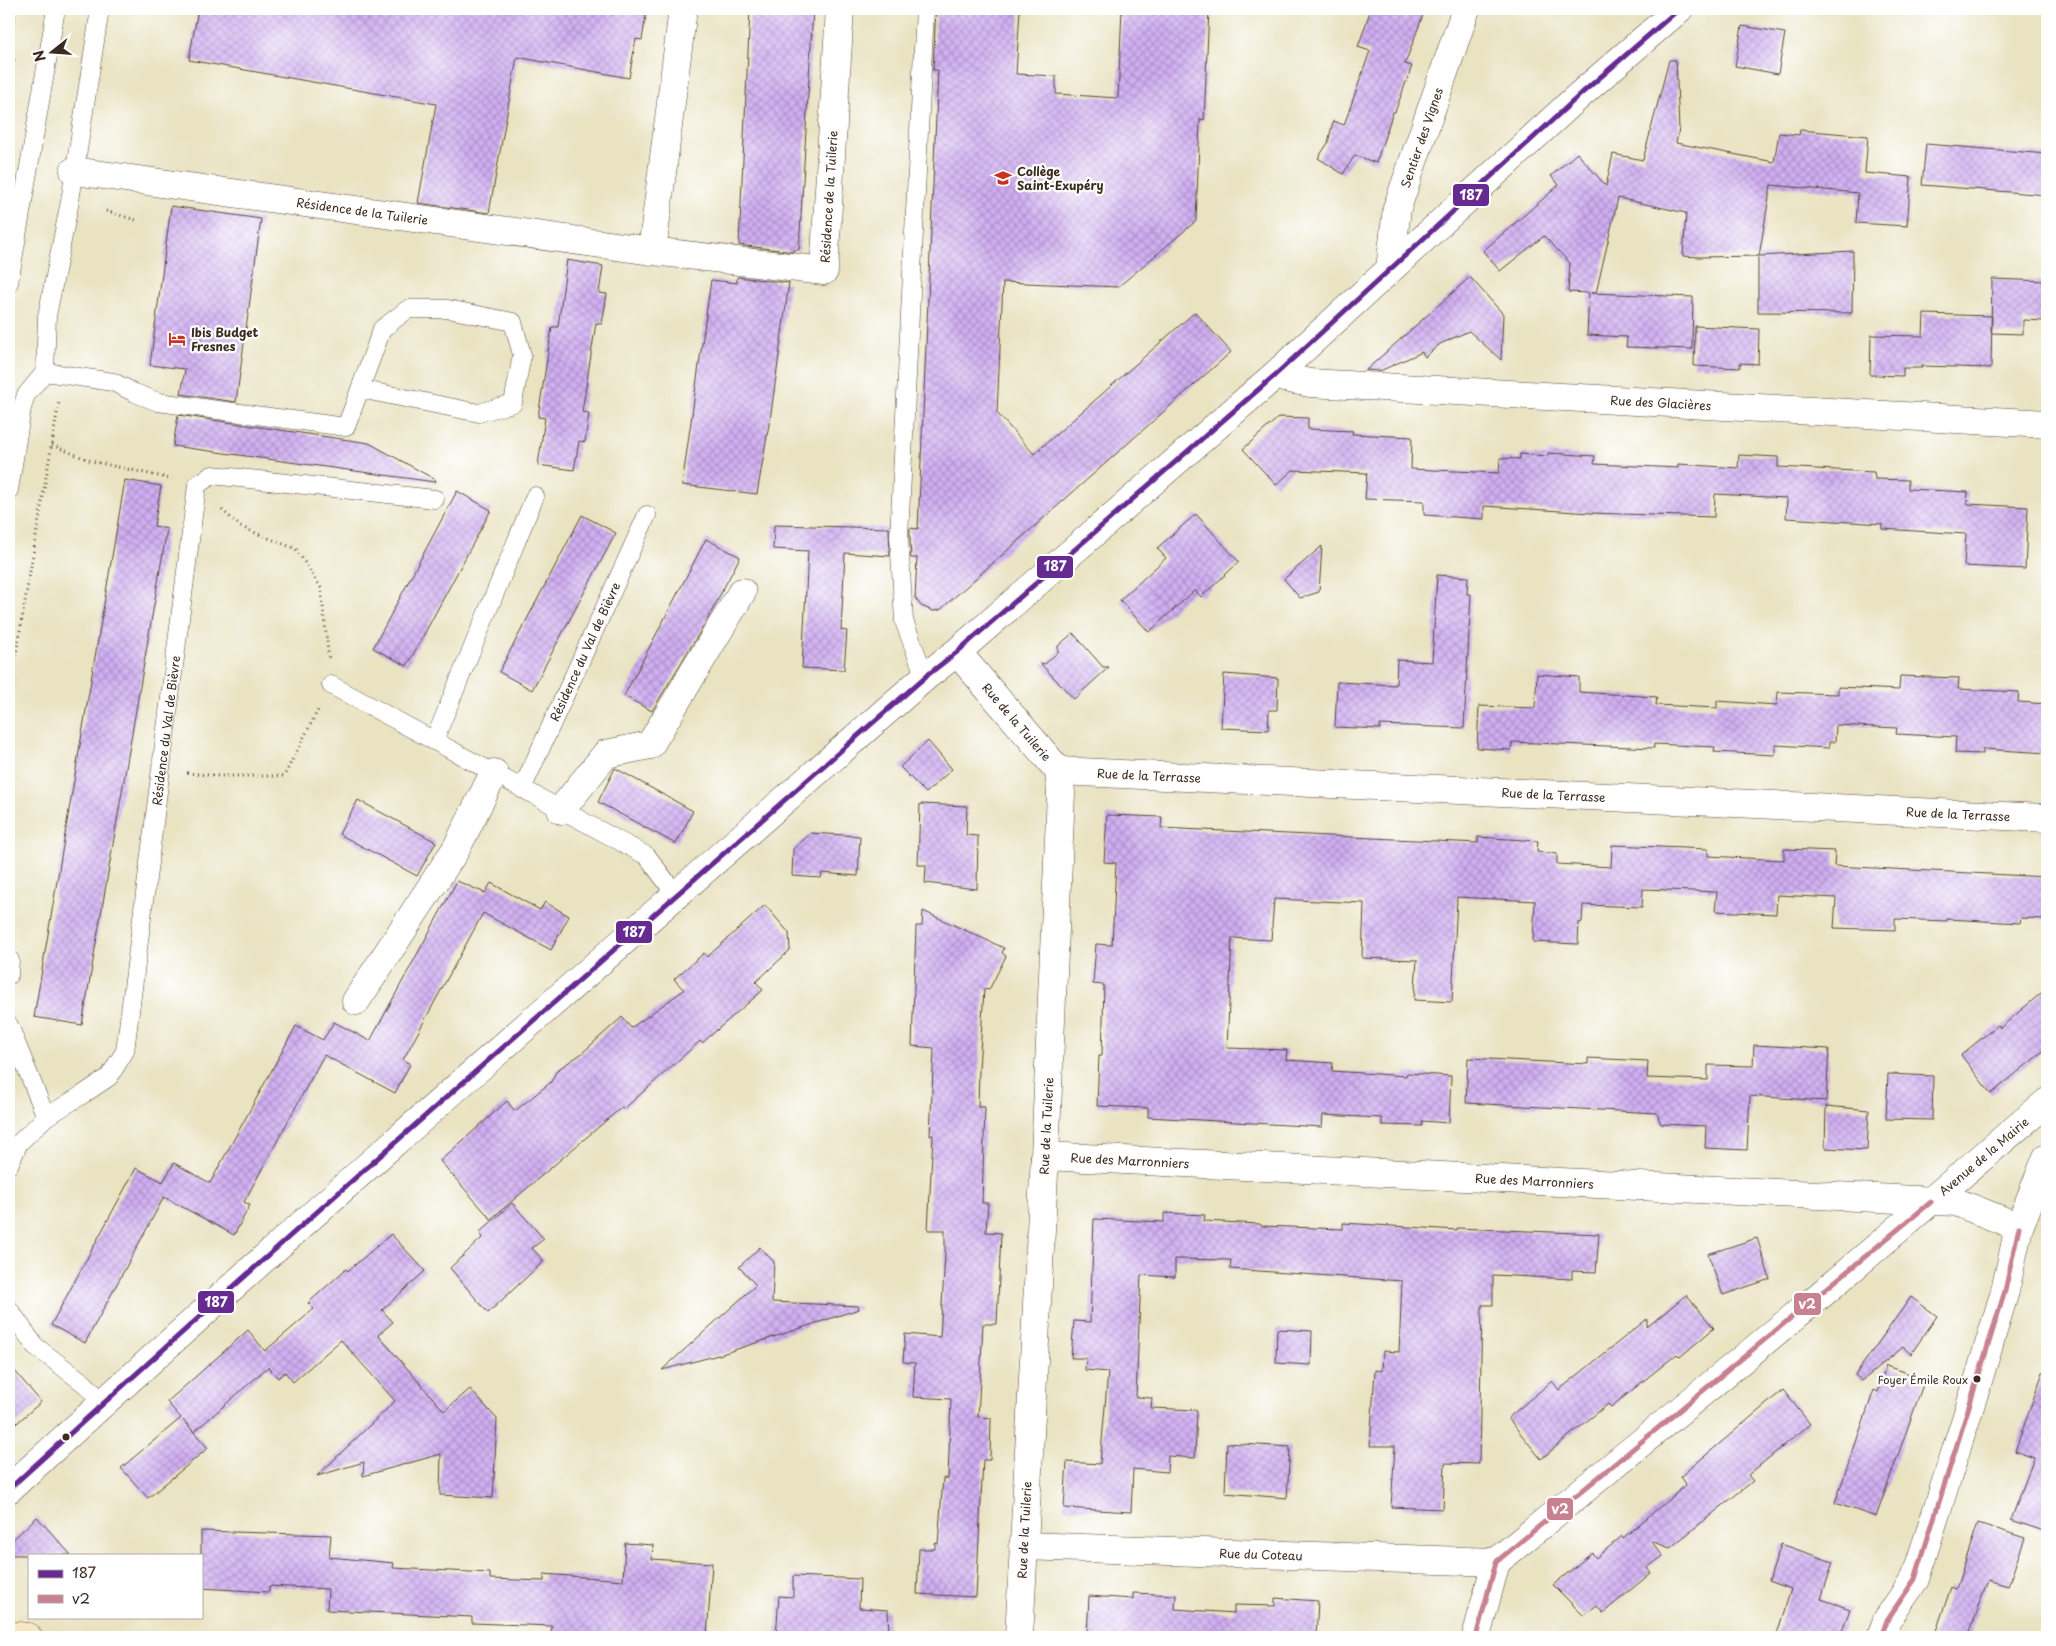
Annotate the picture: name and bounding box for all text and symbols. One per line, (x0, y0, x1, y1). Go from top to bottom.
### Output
north arrow (28, 28, 78, 78)
text: N (27, 48, 51, 64)
street label: Sentier des Vignes (1396, 84, 1447, 190)
street label: Résidence de la Tuilerie (816, 130, 842, 264)
place label: Collège Saint-Exupéry (1017, 162, 1104, 194)
school or university icon: Collège Saint-Exupéry (993, 168, 1013, 188)
line badge: 187 (1452, 183, 1490, 207)
text: 187 (1459, 184, 1483, 205)
street label: Résidence de la Tuilerie (295, 193, 429, 229)
place label: Ibis Budget Fresnes (191, 323, 258, 355)
hotel icon: Ibis Budget Fresnes (167, 329, 187, 349)
street label: Rue des Glacières (1610, 391, 1712, 414)
line badge: 187 (1036, 555, 1074, 579)
text: 187 (1043, 555, 1067, 576)
street label: Résidence du Val de Bièvre (545, 579, 624, 724)
street label: Résidence du Val de Bièvre (147, 654, 184, 806)
street label: Rue de la Tuilerie (978, 679, 1056, 765)
street label: Rue de la Terrasse (1096, 764, 1201, 787)
street label: Rue de la Terrasse (1501, 783, 1606, 806)
street label: Rue de la Terrasse (1906, 802, 2010, 825)
line badge: 187 (615, 920, 653, 944)
text: 187 (622, 921, 646, 942)
street label: Rue de la Tuilerie (1034, 1077, 1058, 1175)
street label: Avenue de la Mairie (1935, 1113, 2032, 1200)
street label: Rue des Marronniers (1070, 1148, 1190, 1172)
street label: Rue des Marronniers (1475, 1169, 1595, 1193)
line badge: 187 (197, 1290, 235, 1314)
text: 187 (204, 1291, 228, 1312)
line badge: v2 (1793, 1292, 1822, 1316)
text: v2 (1798, 1293, 1816, 1314)
place label: Foyer Émile Roux (1877, 1371, 1968, 1388)
marker: Foyer Émile Roux (1972, 1374, 1982, 1384)
unlabelled marker (61, 1432, 71, 1442)
street label: Rue de la Tuilerie (1012, 1481, 1036, 1579)
line badge: v2 (1546, 1497, 1574, 1521)
text: v2 (1551, 1498, 1569, 1519)
street label: Rue du Coteau (1219, 1544, 1303, 1564)
legend (28, 1554, 202, 1618)
text: 187 (72, 1560, 96, 1583)
text: v2 (72, 1586, 90, 1609)

